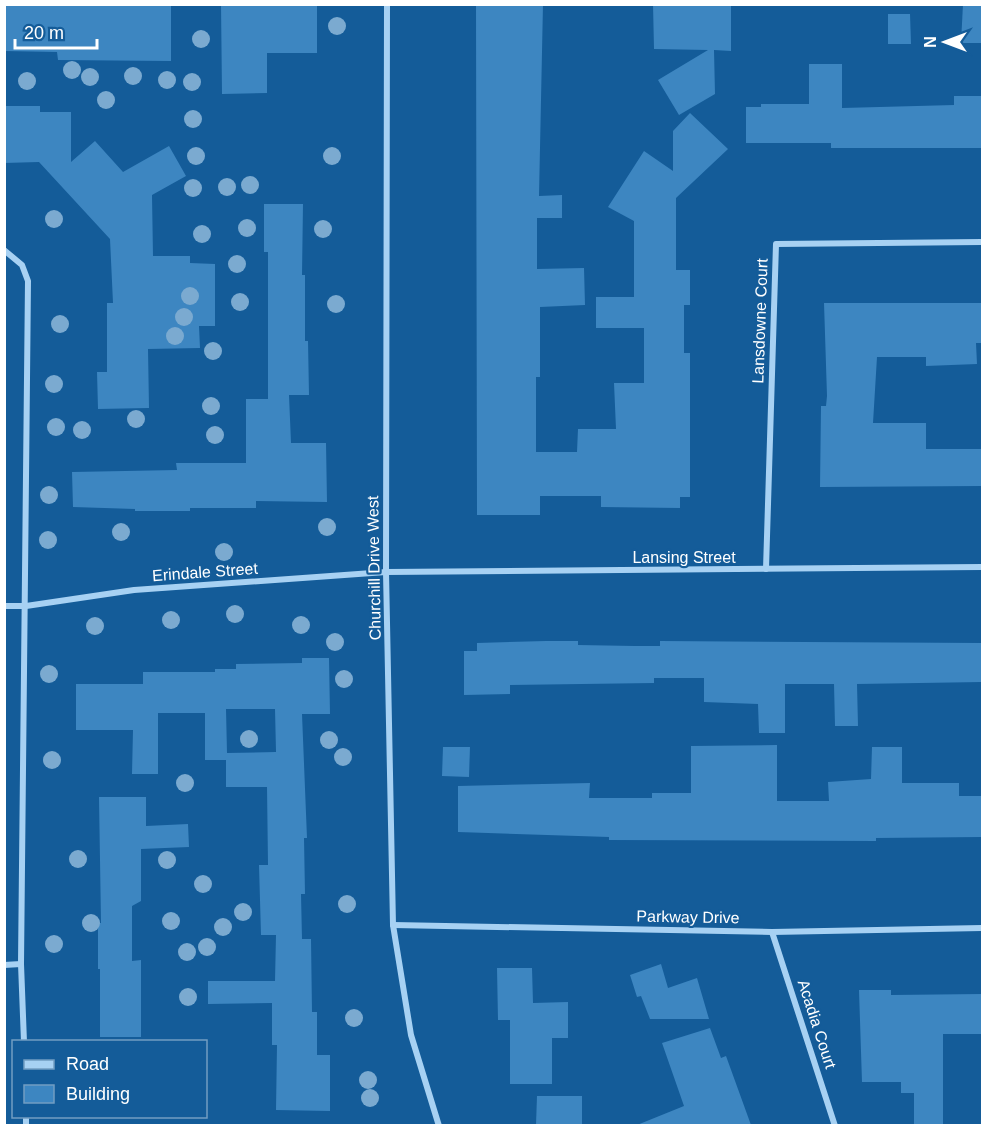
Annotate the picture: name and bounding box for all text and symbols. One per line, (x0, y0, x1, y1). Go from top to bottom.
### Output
scale bar (15, 12, 98, 50)
north arrow (915, 12, 975, 72)
text: 20 m (24, 23, 64, 43)
text: N (922, 36, 939, 48)
street label: Lansdowne Court (749, 257, 771, 384)
street label: Churchill Drive West (364, 495, 384, 640)
street label: Lansing Street (632, 549, 736, 566)
street label: Erindale Street (152, 560, 259, 584)
street label: Parkway Drive (636, 908, 740, 926)
street label: Acadia Court (795, 977, 840, 1071)
legend (12, 1040, 207, 1118)
text: Road (66, 1054, 109, 1074)
text: Building (66, 1084, 130, 1104)

